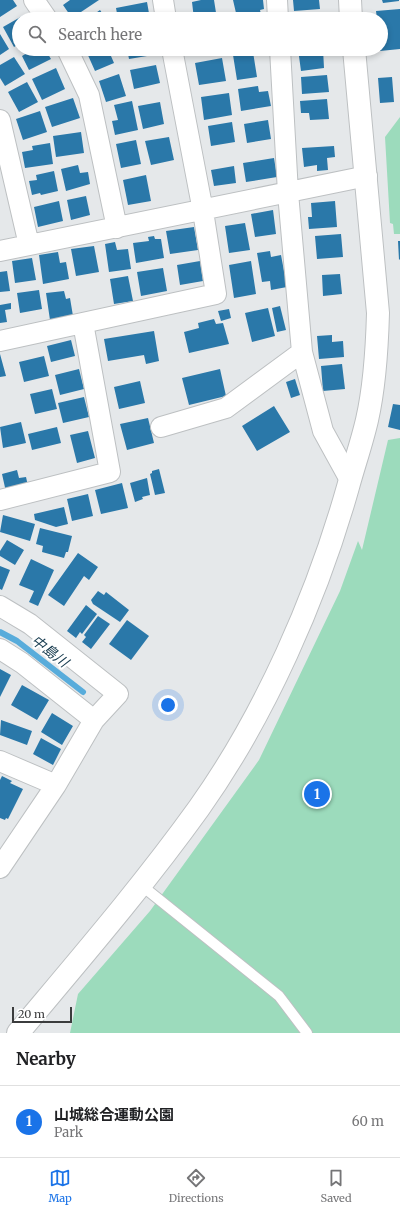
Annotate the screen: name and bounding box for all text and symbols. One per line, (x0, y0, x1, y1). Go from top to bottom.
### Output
search box (12, 12, 388, 56)
icon: search (26, 23, 48, 45)
text: Search here (58, 25, 142, 44)
water label: 中島川 (28, 631, 74, 672)
your location (158, 695, 178, 715)
pin: 1 (304, 779, 330, 809)
scale bar (12, 1005, 72, 1024)
text: 20 m (18, 1007, 45, 1021)
text: Nearby (16, 1048, 76, 1070)
text: 山城総合運動公園 (54, 1105, 174, 1124)
text: 1 (26, 1113, 32, 1130)
text: 60 m (352, 1113, 384, 1130)
text: Park (54, 1124, 83, 1141)
tab: Map (48, 1167, 72, 1205)
tab: Directions (169, 1167, 224, 1205)
tab: Saved (320, 1167, 352, 1205)

